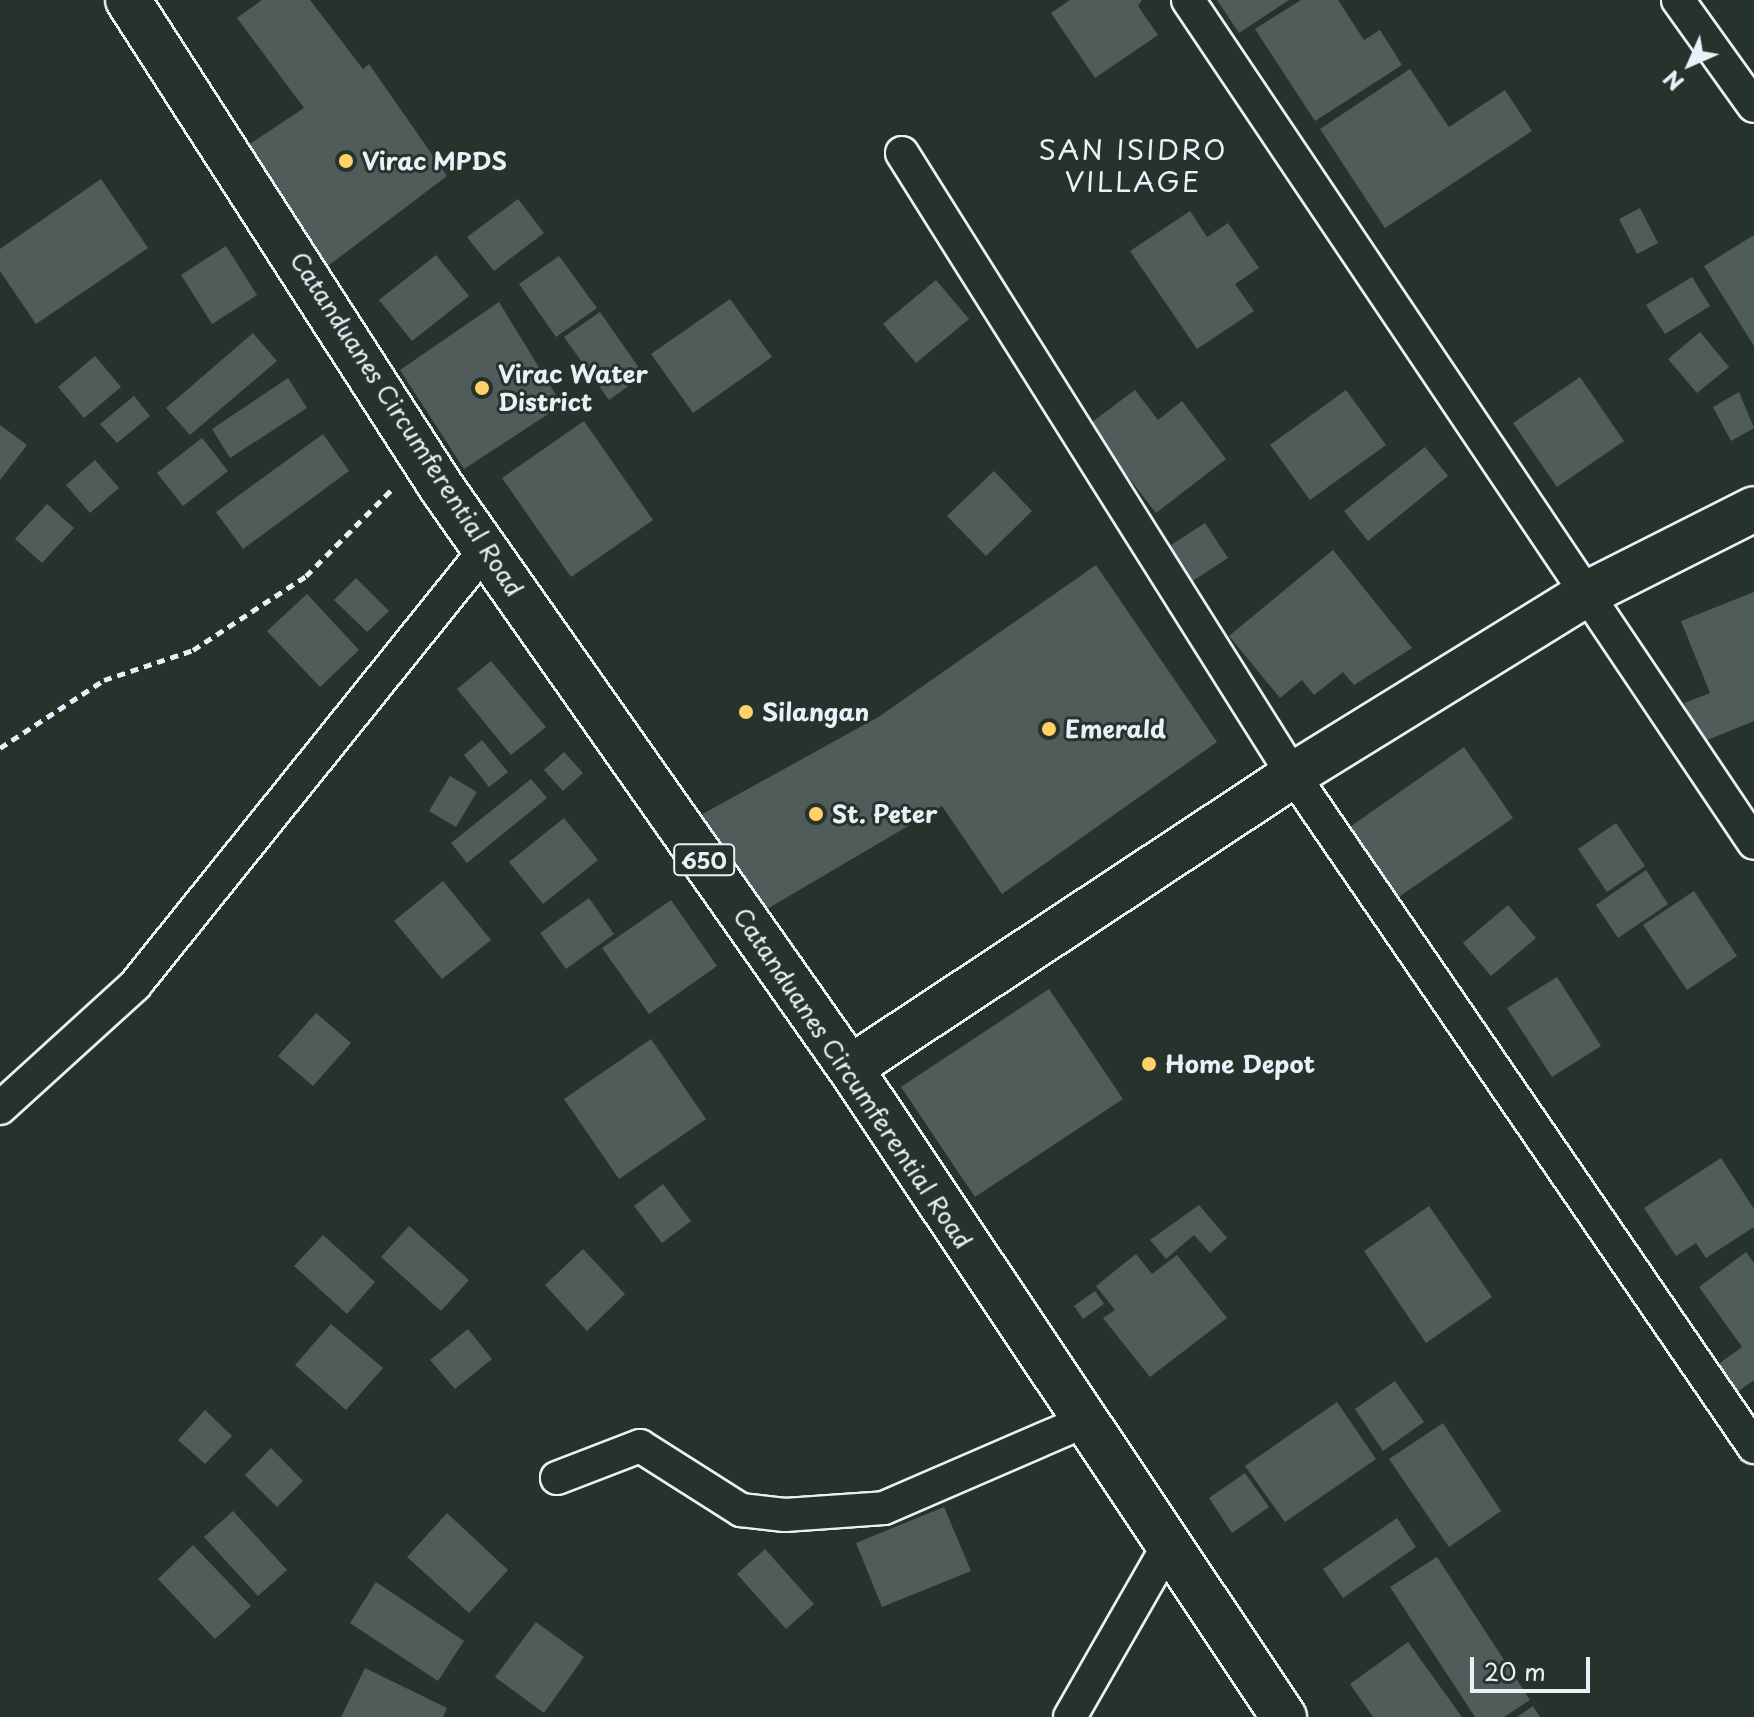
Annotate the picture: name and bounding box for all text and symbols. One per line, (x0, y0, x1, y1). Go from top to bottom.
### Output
north arrow (1650, 24, 1730, 104)
text: N (1655, 63, 1691, 99)
district label: SAN ISIDRO VILLAGE (1039, 132, 1227, 198)
place label: Virac MPDS (362, 147, 508, 175)
marker: Virac MPDS (337, 152, 355, 170)
street label: Catanduanes Circumferential Road (283, 245, 531, 603)
place label: Virac Water District (498, 360, 648, 416)
marker: Virac Water District (473, 379, 491, 397)
place label: Silangan (762, 698, 869, 726)
marker: Silangan (737, 703, 755, 721)
place label: Emerald (1065, 715, 1166, 743)
marker: Emerald (1040, 720, 1058, 738)
place label: St. Peter (832, 800, 937, 828)
marker: St. Peter (807, 805, 825, 823)
road number: 650 (672, 842, 736, 878)
street label: Catanduanes Circumferential Road (727, 900, 979, 1256)
place label: Home Depot (1165, 1050, 1316, 1078)
marker: Home Depot (1140, 1055, 1158, 1073)
scale bar (1474, 1641, 1594, 1691)
text: 20 m (1484, 1653, 1546, 1689)

